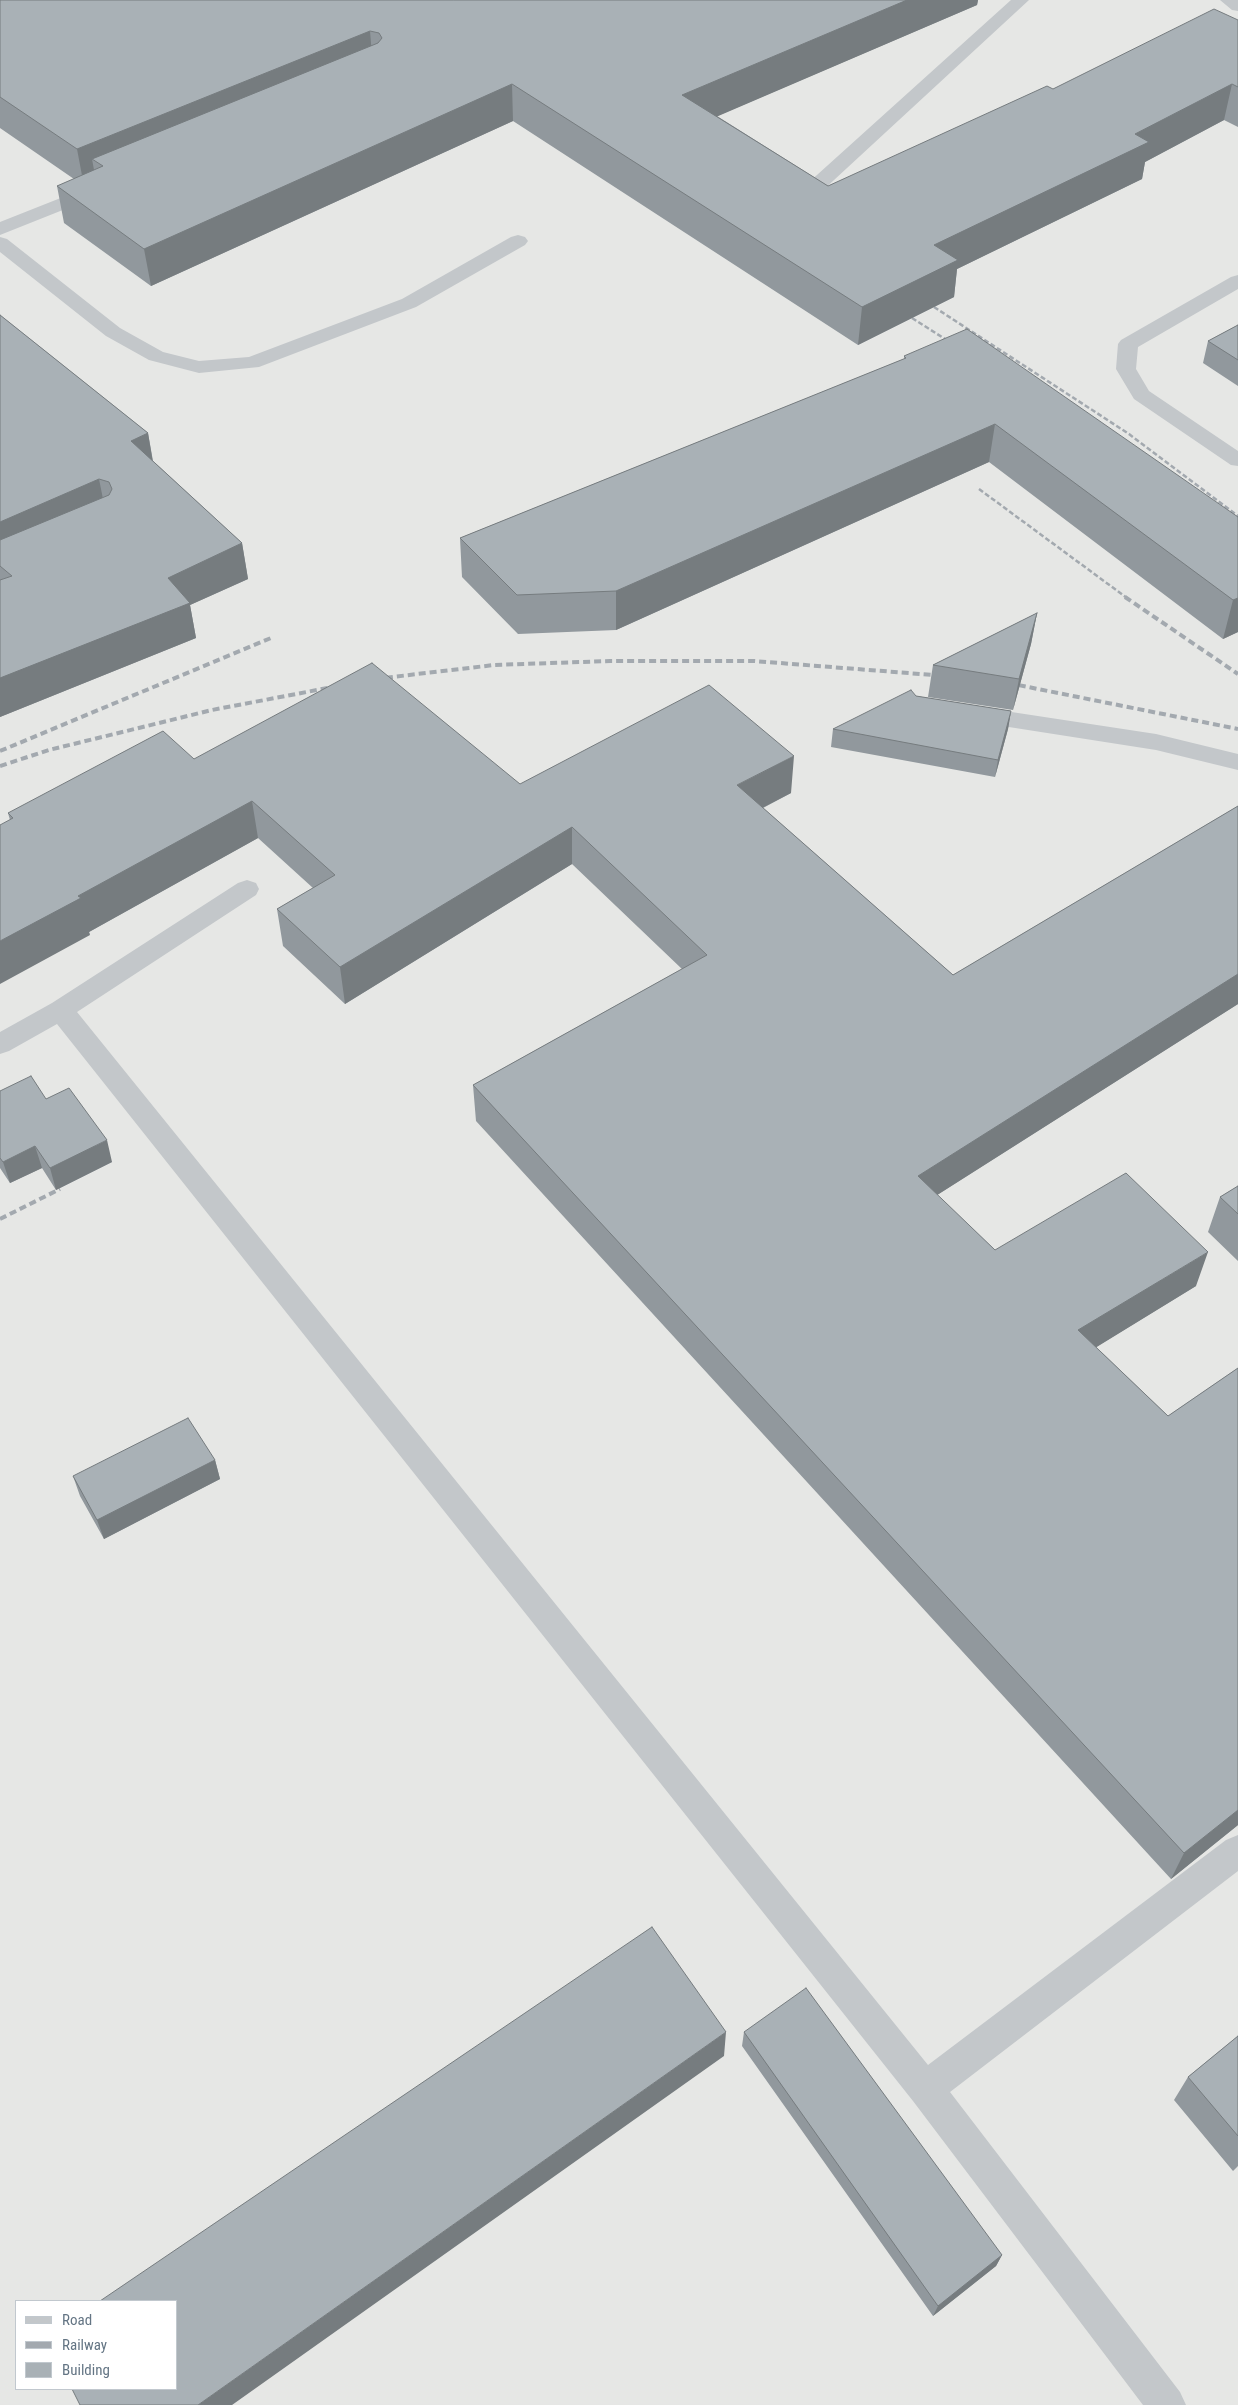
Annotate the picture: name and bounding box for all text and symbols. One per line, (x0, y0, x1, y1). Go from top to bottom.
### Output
legend (15, 2300, 178, 2390)
text: Road (62, 2311, 92, 2329)
text: Railway (62, 2336, 107, 2354)
text: Building (62, 2361, 110, 2379)

